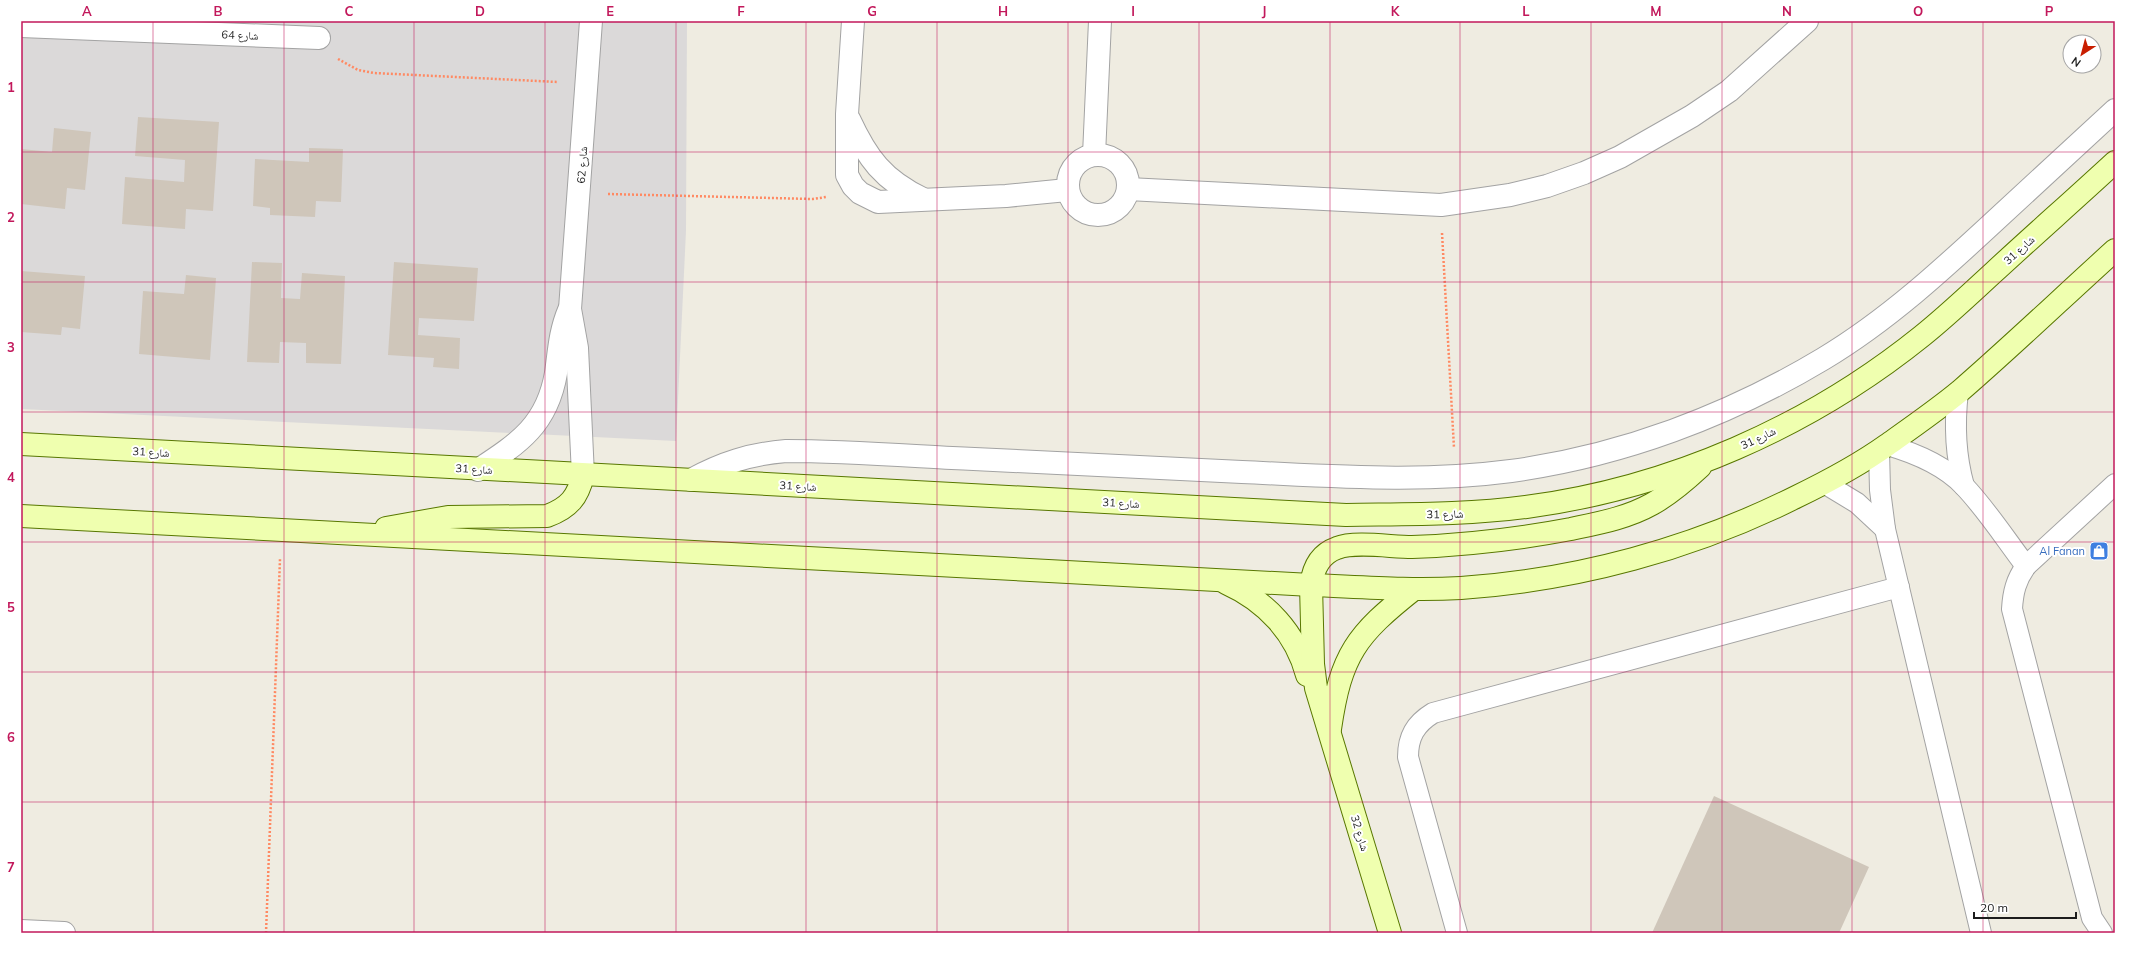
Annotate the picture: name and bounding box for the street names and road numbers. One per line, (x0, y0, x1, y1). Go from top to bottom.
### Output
street label: شارع 64 (221, 27, 259, 43)
street label: شارع 62 (574, 146, 590, 184)
street label: شارع 31 (2001, 232, 2037, 268)
street label: شارع 31 (1738, 424, 1778, 452)
street label: شارع 31 (132, 444, 170, 460)
street label: شارع 31 (455, 461, 493, 477)
street label: شارع 31 (779, 478, 817, 494)
street label: شارع 31 (1102, 495, 1140, 511)
street label: شارع 31 (1426, 507, 1464, 521)
street label: شارع 32 (1348, 813, 1372, 853)

